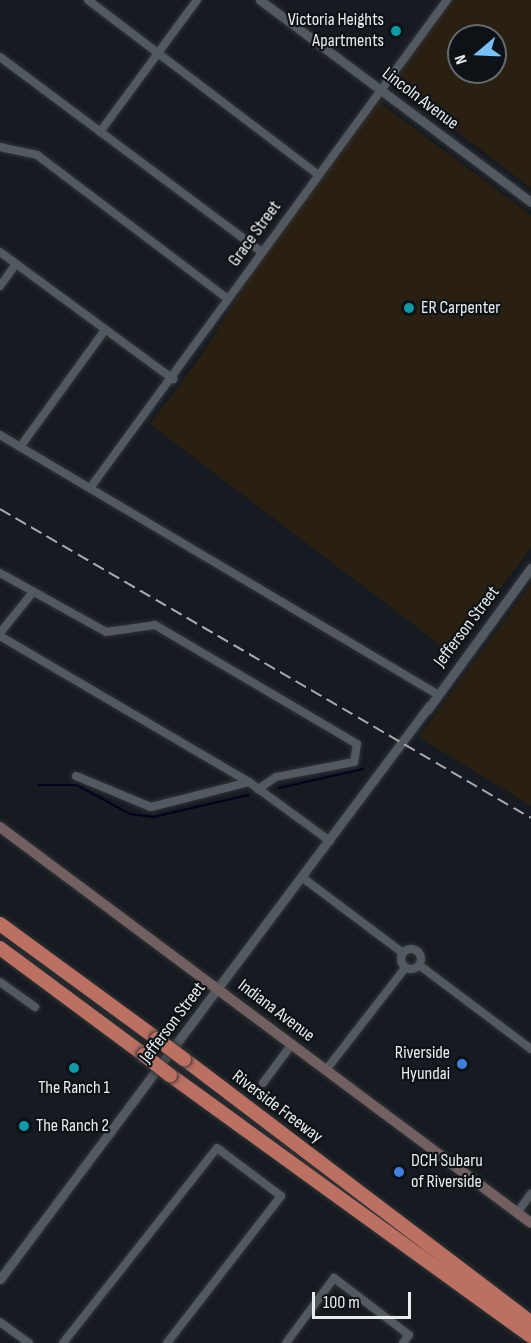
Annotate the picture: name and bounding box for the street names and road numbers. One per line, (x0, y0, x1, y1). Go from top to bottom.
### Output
street label: Lincoln Avenue (377, 63, 463, 135)
street label: Grace Street (224, 197, 286, 271)
street label: Jefferson Street (430, 582, 504, 672)
street label: Indiana Avenue (233, 975, 319, 1047)
street label: Jefferson Street (136, 978, 210, 1068)
street label: Riverside Freeway (227, 1066, 327, 1148)

